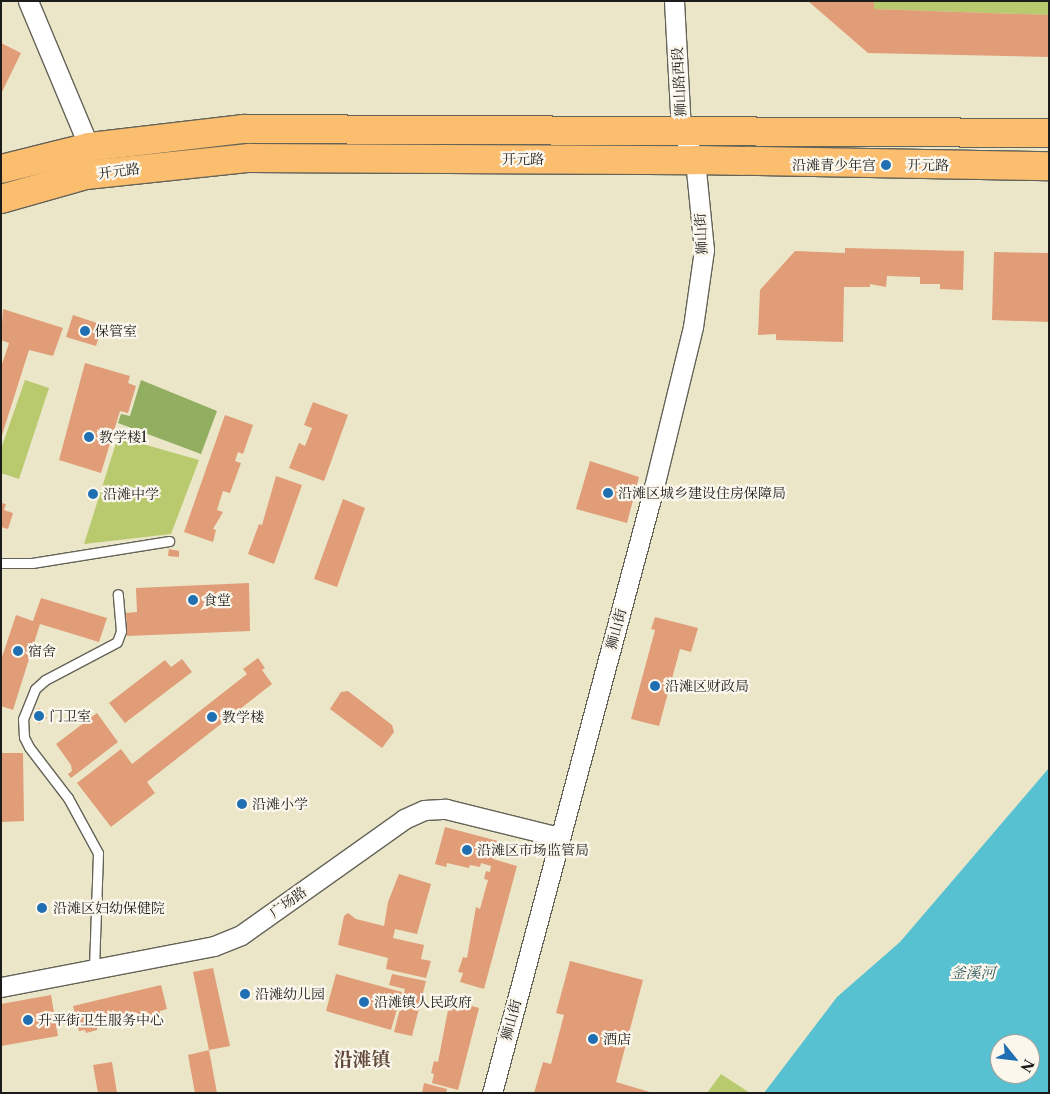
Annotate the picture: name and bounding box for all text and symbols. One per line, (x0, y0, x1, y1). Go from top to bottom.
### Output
street label: 狮山路西段 (669, 47, 689, 117)
street label: 开元路 (502, 151, 544, 167)
street label: 开元路 (907, 156, 949, 174)
place label: 沿滩青少年宫 (792, 157, 876, 173)
marker: 沿滩青少年宫 (880, 159, 892, 171)
street label: 开元路 (97, 160, 141, 182)
street label: 狮山街 (692, 213, 710, 255)
place label: 保管室 (95, 323, 137, 339)
marker: 保管室 (79, 325, 91, 337)
place label: 教学楼1 (99, 429, 147, 445)
marker: 教学楼1 (83, 431, 95, 443)
place label: 沿滩区城乡建设住房保障局 (618, 485, 786, 501)
place label: 沿滩中学 (103, 486, 159, 502)
marker: 沿滩区城乡建设住房保障局 (602, 487, 614, 499)
marker: 沿滩中学 (87, 488, 99, 500)
place label: 食堂 (203, 592, 231, 608)
marker: 食堂 (187, 594, 199, 606)
street label: 狮山街 (602, 607, 630, 651)
place label: 宿舍 (28, 643, 56, 659)
marker: 宿舍 (12, 645, 24, 657)
place label: 沿滩区财政局 (665, 678, 749, 694)
marker: 沿滩区财政局 (649, 680, 661, 692)
place label: 门卫室 (49, 708, 91, 724)
place label: 教学楼 (222, 709, 264, 725)
marker: 门卫室 (33, 710, 45, 722)
marker: 教学楼 (206, 711, 218, 723)
place label: 沿滩小学 (252, 796, 308, 812)
marker: 沿滩小学 (236, 798, 248, 810)
place label: 沿滩区市场监管局 (477, 842, 589, 858)
marker: 沿滩区市场监管局 (461, 844, 473, 856)
street label: 广场路 (266, 883, 310, 921)
place label: 沿滩区妇幼保健院 (53, 900, 165, 916)
marker: 沿滩区妇幼保健院 (35, 901, 49, 915)
water label: 釜溪河 (951, 964, 995, 982)
place label: 沿滩幼儿园 (255, 986, 325, 1002)
marker: 沿滩幼儿园 (239, 988, 251, 1000)
place label: 沿滩镇人民政府 (374, 994, 472, 1010)
marker: 沿滩镇人民政府 (358, 996, 370, 1008)
street label: 狮山街 (497, 998, 525, 1042)
place label: 升平街卫生服务中心 (38, 1012, 164, 1028)
marker: 升平街卫生服务中心 (22, 1014, 34, 1026)
place label: 酒店 (603, 1031, 631, 1047)
marker: 酒店 (587, 1033, 599, 1045)
north arrow (990, 1034, 1040, 1084)
district label: 沿滩镇 (334, 1049, 390, 1071)
text: N (1016, 1056, 1038, 1075)

